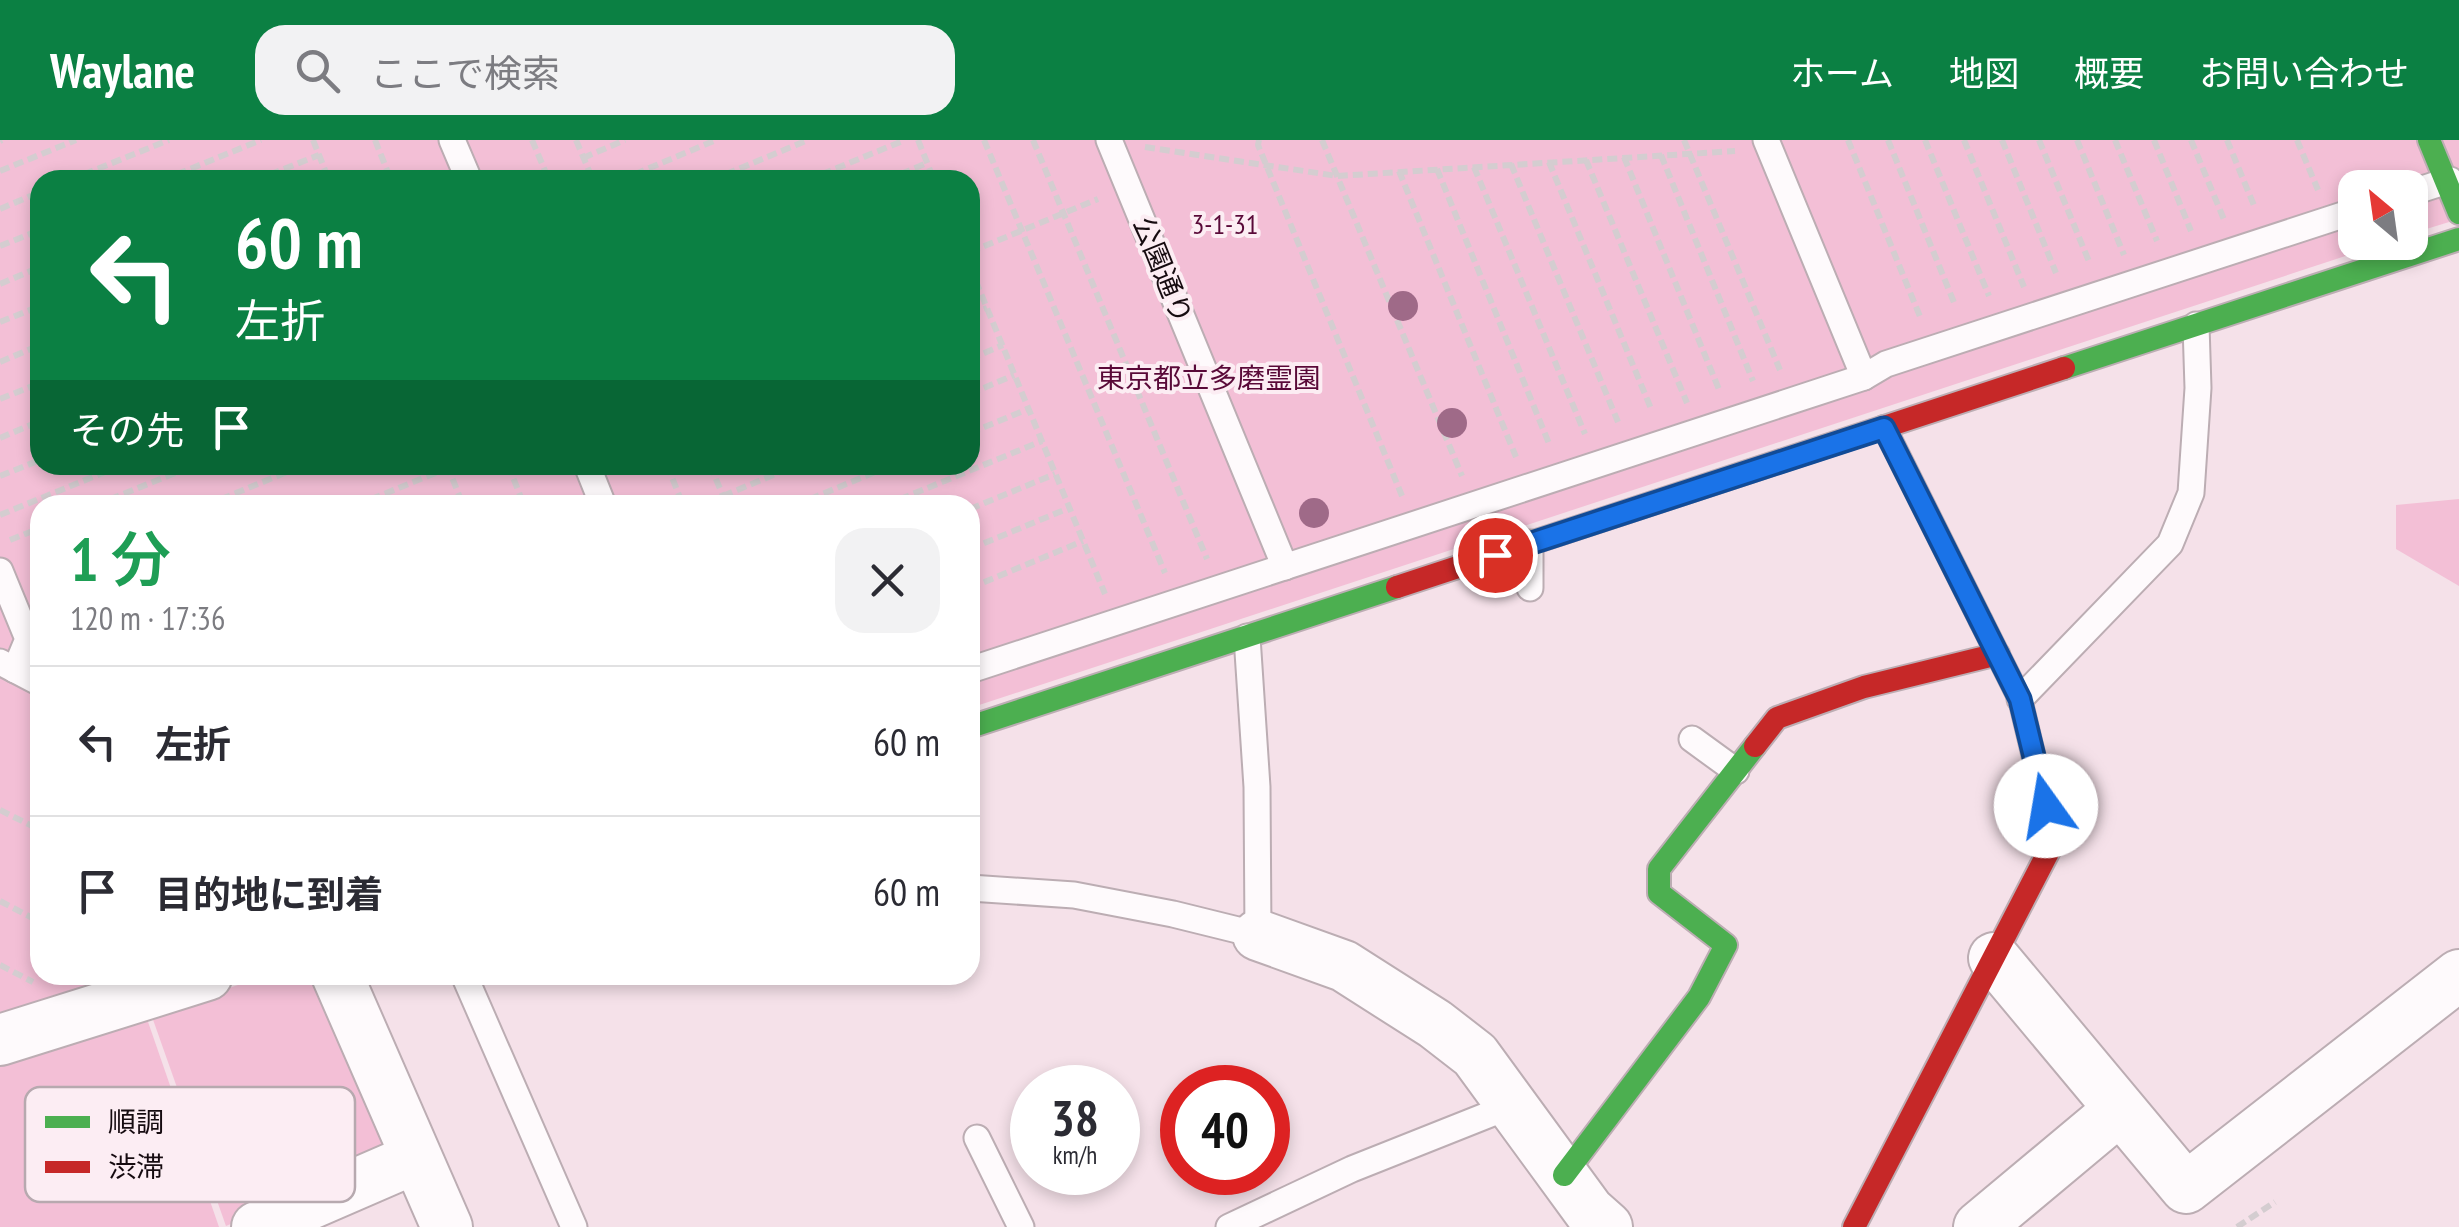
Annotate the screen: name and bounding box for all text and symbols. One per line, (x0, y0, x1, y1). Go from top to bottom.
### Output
search box (255, 25, 955, 115)
text: Waylane (50, 39, 195, 101)
icon: search (290, 43, 345, 98)
text: ここで検索 (370, 48, 560, 97)
text: ホーム (1790, 50, 1894, 96)
text: 地図 (1949, 50, 2019, 96)
text: 概要 (2074, 50, 2144, 96)
text: お問い合わせ (2199, 50, 2409, 96)
north arrow (2338, 170, 2428, 260)
map controls (2338, 170, 2428, 260)
text: 60 m (235, 197, 363, 287)
park label: 3-1-31 (1192, 205, 1258, 242)
icon: left (70, 210, 200, 340)
street label: 公園通り (1125, 211, 1202, 329)
text: 左折 (235, 291, 325, 349)
park label: 東京都立多磨霊園 (1097, 359, 1321, 396)
icon: arrive (204, 400, 259, 455)
text: その先 (70, 405, 184, 454)
pin (1453, 513, 1538, 598)
text: 1 分 (70, 520, 171, 598)
button: close (835, 528, 940, 633)
icon: arrive (1468, 528, 1523, 583)
text: 120 m · 17:36 (70, 597, 225, 639)
icon: left (70, 714, 125, 769)
text: 60 m (873, 717, 940, 766)
text: 左折 (155, 719, 231, 768)
position arrow (1994, 754, 2098, 858)
icon: arrive (70, 864, 125, 919)
text: 60 m (873, 867, 940, 916)
text: 目的地に到着 (155, 869, 383, 918)
speed limit sign: 40 (1160, 1065, 1290, 1195)
text: 38 (1051, 1085, 1099, 1150)
legend (25, 1087, 355, 1202)
text: 順調 (108, 1103, 164, 1140)
text: km/h (1053, 1139, 1097, 1171)
text: 渋滞 (108, 1148, 164, 1185)

